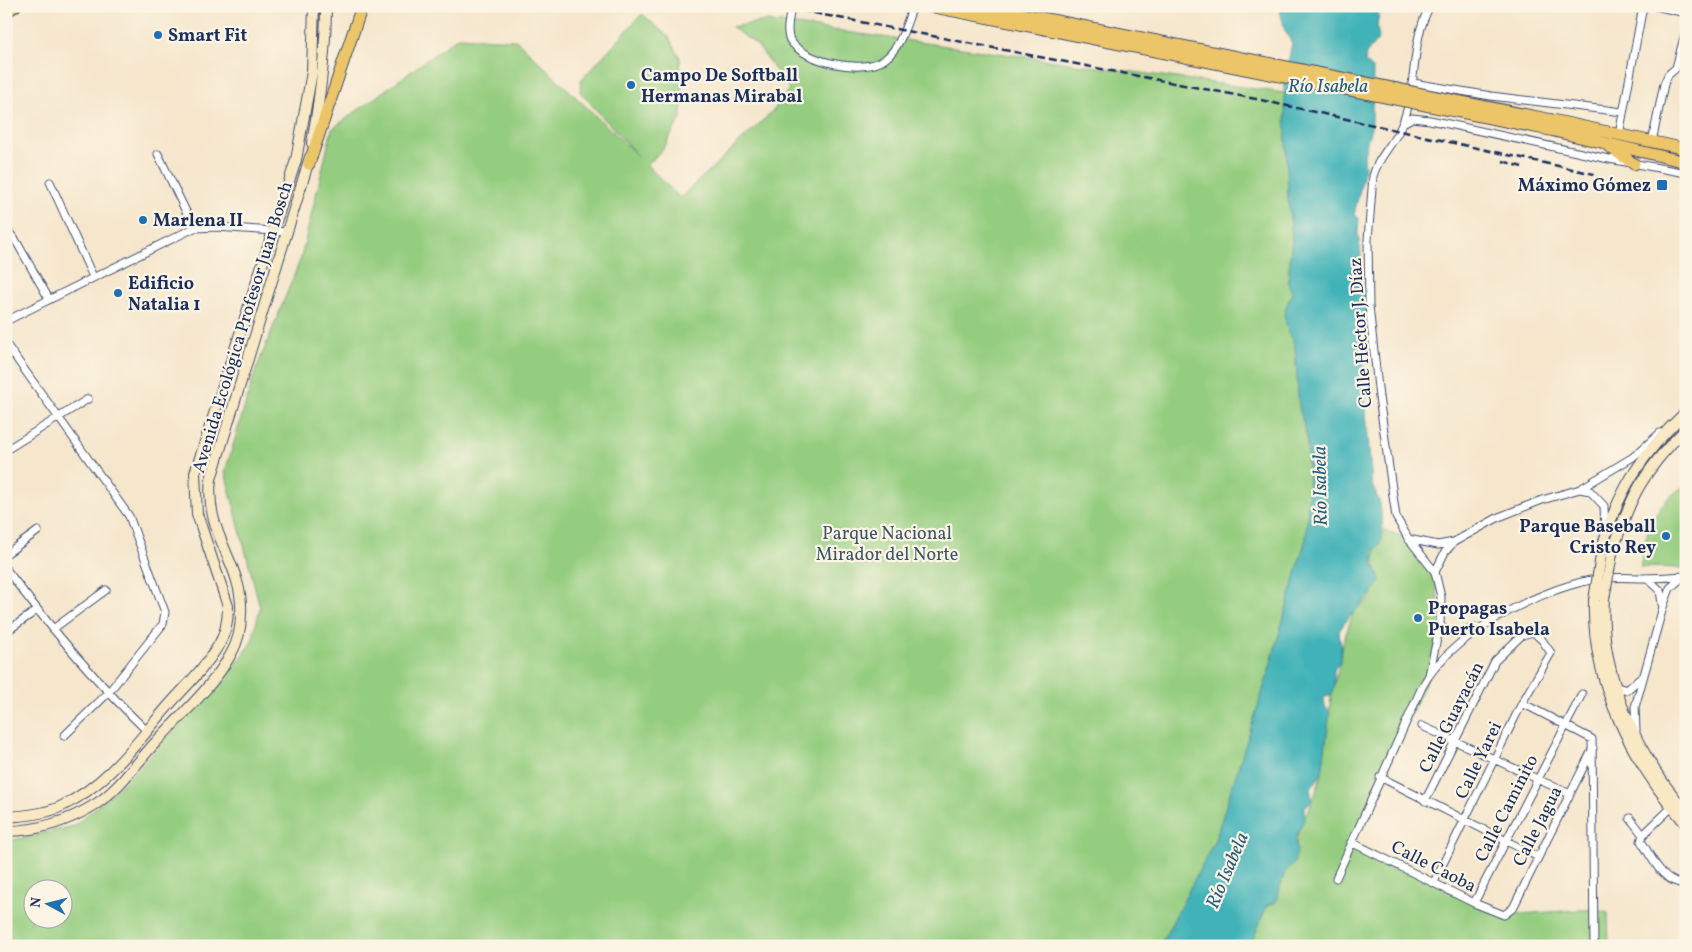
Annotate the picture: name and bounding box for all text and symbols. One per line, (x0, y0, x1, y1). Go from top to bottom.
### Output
place label: Smart Fit (168, 24, 248, 49)
marker: Smart Fit (152, 29, 164, 41)
place label: Campo De Softball Hermanas Mirabal (641, 64, 802, 110)
water label: Río Isabela (1288, 74, 1368, 100)
marker: Campo De Softball Hermanas Mirabal (625, 79, 637, 91)
place label: Máximo Gómez (1518, 174, 1651, 199)
street label: Avenida Ecológica Profesor Juan Bosch (187, 178, 300, 476)
marker: Máximo Gómez (1655, 178, 1669, 192)
place label: Marlena II (153, 209, 243, 234)
marker: Marlena II (137, 214, 149, 226)
street label: Calle Héctor J. Díaz (1344, 257, 1379, 409)
place label: Edificio Natalia 1 (128, 272, 200, 318)
marker: Edificio Natalia 1 (112, 287, 124, 299)
water label: Río Isabela (1307, 446, 1335, 526)
place label: Parque Baseball Cristo Rey (1519, 515, 1656, 561)
park label: Parque Nacional Mirador del Norte (816, 522, 958, 568)
marker: Parque Baseball Cristo Rey (1660, 530, 1672, 542)
place label: Propagas Puerto Isabela (1428, 597, 1550, 643)
marker: Propagas Puerto Isabela (1412, 612, 1424, 624)
street label: Calle Guayacán (1414, 658, 1491, 778)
street label: Calle Yarei (1450, 718, 1509, 804)
street label: Calle Caminito (1470, 751, 1545, 867)
street label: Calle Jagua (1507, 782, 1569, 871)
water label: Río Isabela (1200, 829, 1256, 913)
street label: Calle Caoba (1386, 835, 1480, 899)
north arrow (22, 880, 72, 930)
text: N (27, 896, 47, 909)

